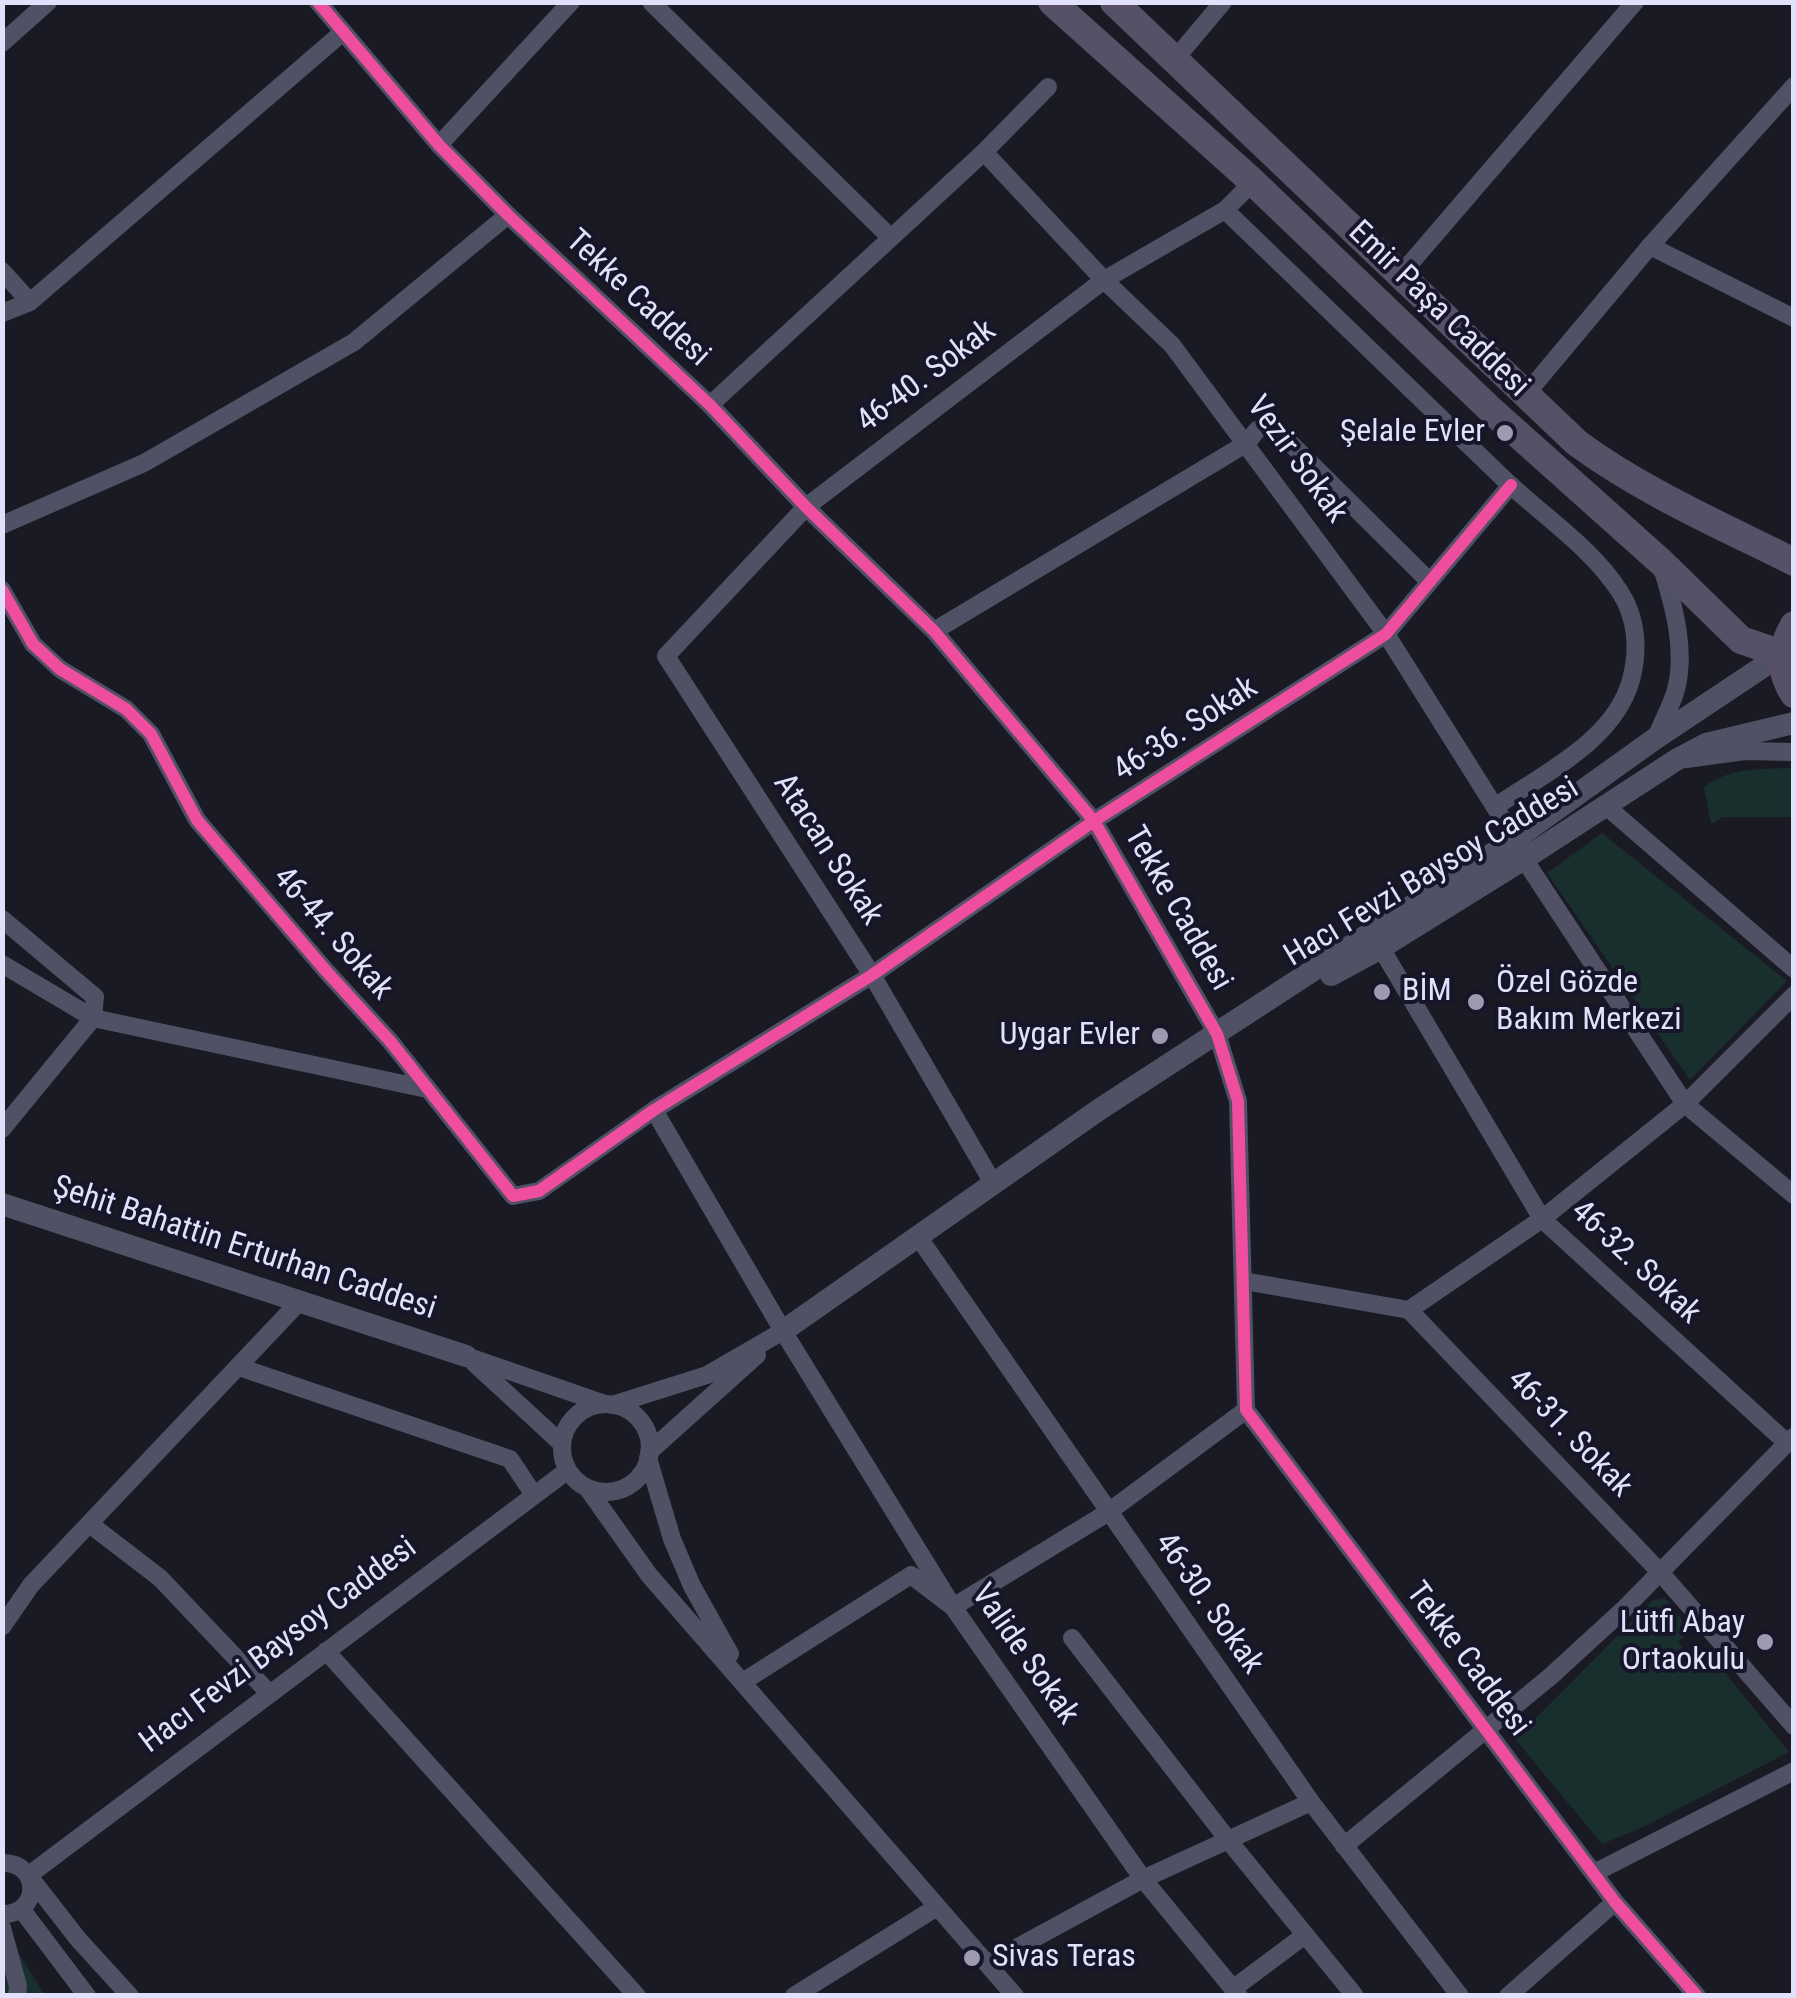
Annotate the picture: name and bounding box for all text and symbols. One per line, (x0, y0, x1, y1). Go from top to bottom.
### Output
street label: Emir Paşa Caddesi (1340, 214, 1536, 406)
street label: Tekke Caddesi (557, 223, 717, 375)
street label: 46-40. Sokak (850, 312, 1004, 442)
street label: Vezir Sokak (1237, 389, 1355, 531)
place label: Şelale Evler (1340, 414, 1485, 452)
marker: Şelale Evler (1494, 422, 1516, 444)
street label: 46-36. Sokak (1107, 669, 1265, 791)
street label: Atacan Sokak (764, 767, 890, 933)
street label: Hacı Fevzi Baysoy Caddesi (1278, 770, 1586, 976)
street label: Tekke Caddesi (1115, 820, 1239, 998)
street label: 46-44. Sokak (264, 860, 400, 1008)
place label: Özel Gözde Bakım Merkezi (1496, 965, 1682, 1040)
place label: BİM (1402, 973, 1452, 1011)
marker: BİM (1371, 981, 1393, 1003)
marker: Özel Gözde Bakım Merkezi (1465, 991, 1487, 1013)
place label: Uygar Evler (999, 1017, 1140, 1055)
marker: Uygar Evler (1149, 1025, 1171, 1047)
street label: Şehit Bahattin Erturhan Caddesi (47, 1169, 441, 1329)
street label: 46-32. Sokak (1562, 1193, 1708, 1333)
street label: 46-31. Sokak (1498, 1362, 1640, 1506)
street label: 46-30. Sokak (1145, 1526, 1271, 1682)
street label: Hacı Fevzi Baysoy Caddesi (133, 1529, 425, 1763)
street label: Tekke Caddesi (1397, 1575, 1537, 1745)
street label: Valide Sokak (962, 1578, 1086, 1732)
place label: Lütfi Abay Ortaokulu (1620, 1605, 1745, 1680)
marker: Lütfi Abay Ortaokulu (1754, 1631, 1776, 1653)
place label: Sivas Teras (992, 1939, 1136, 1977)
marker: Sivas Teras (961, 1947, 983, 1969)

